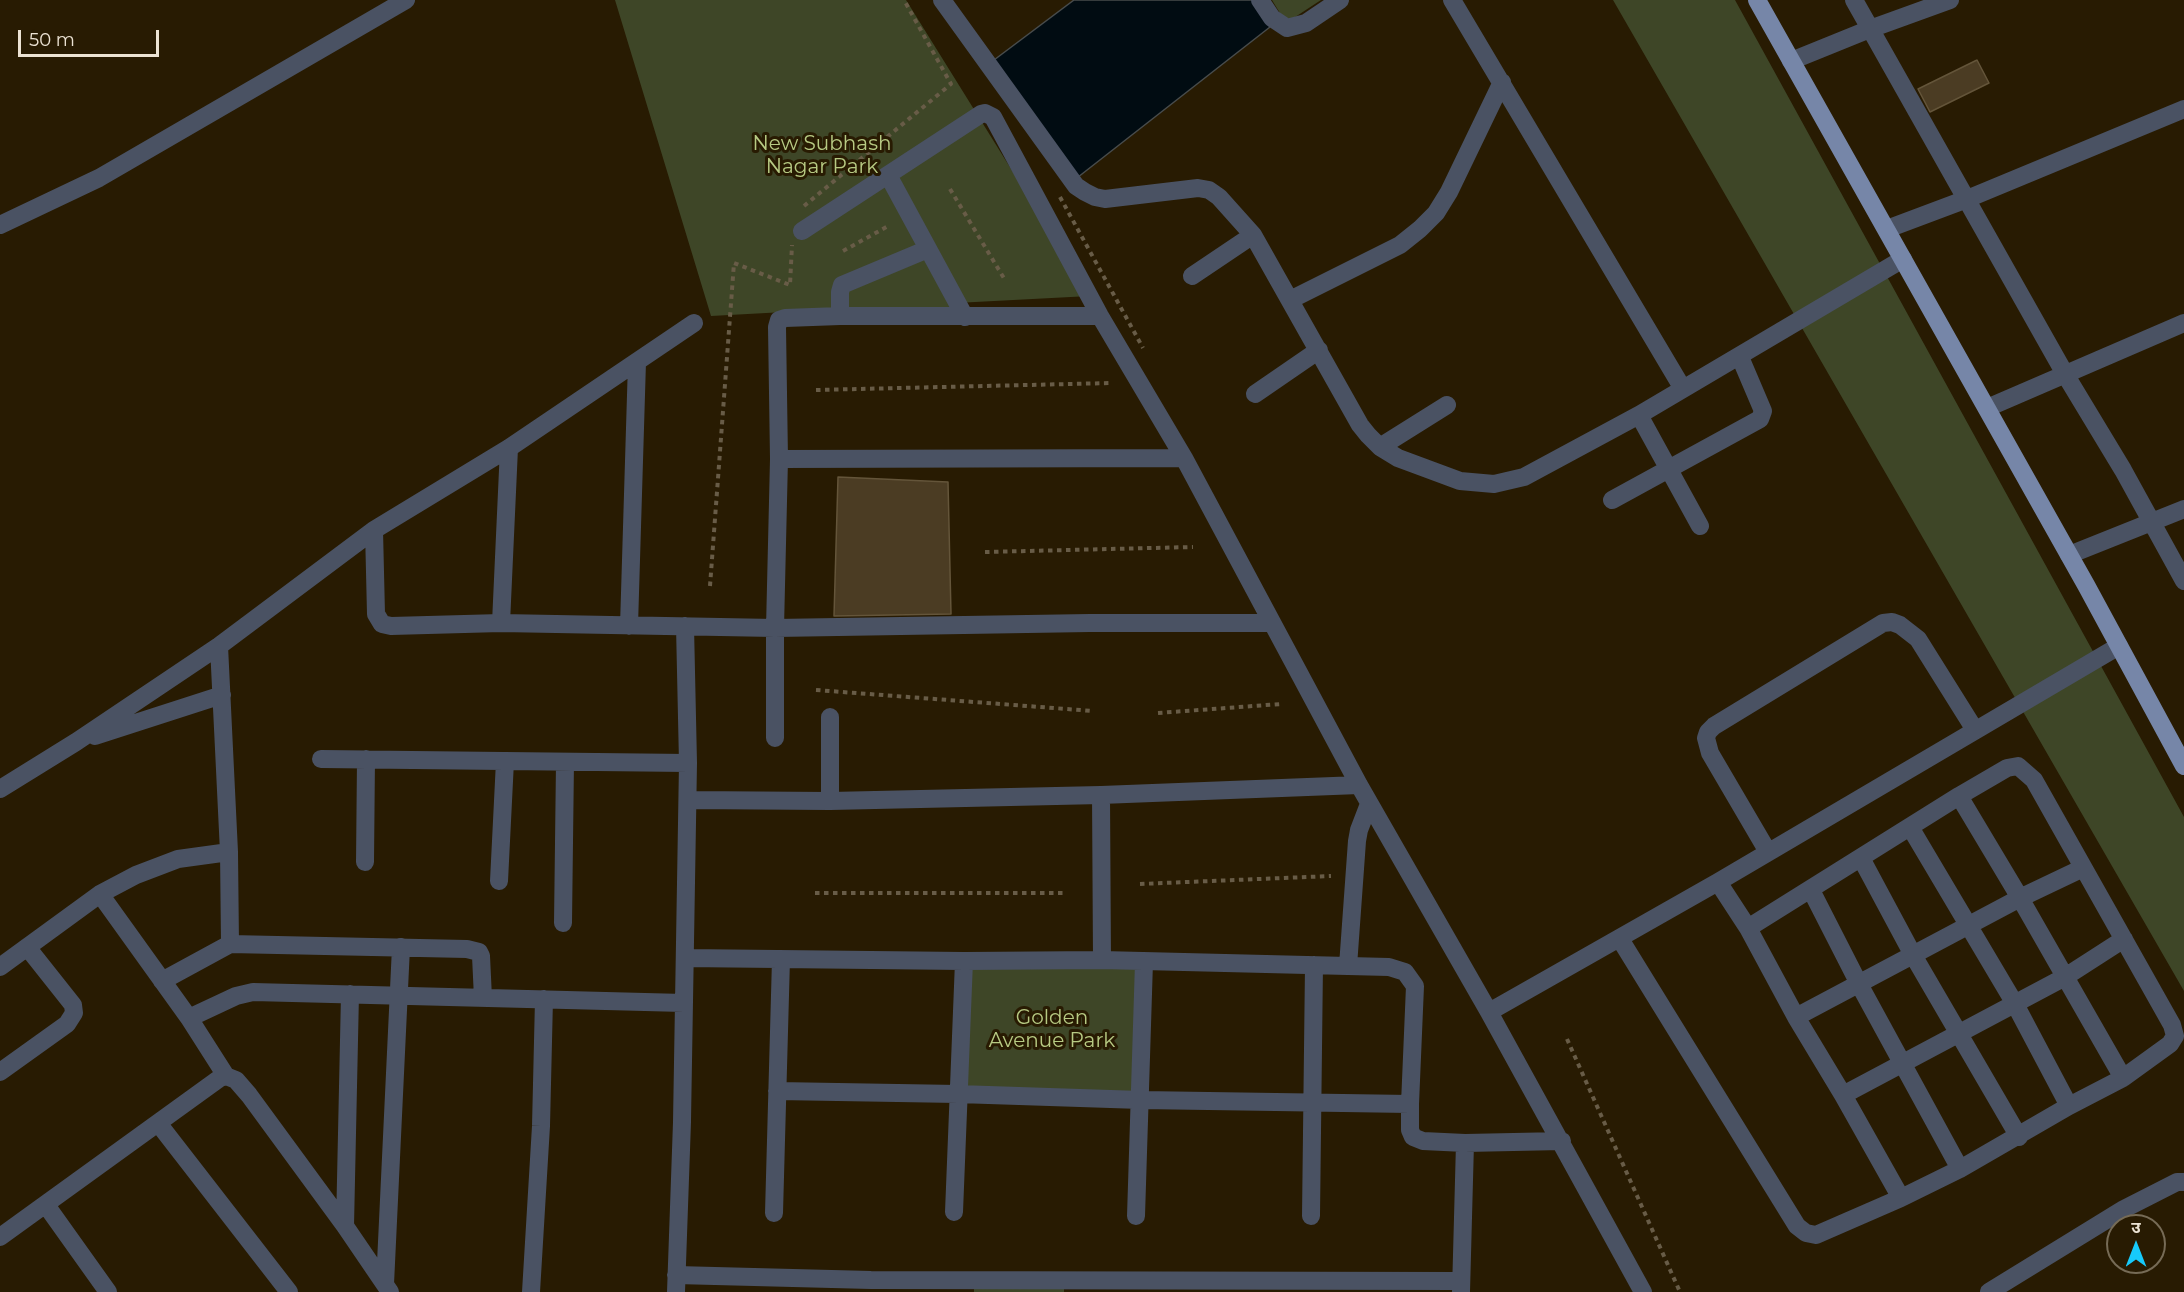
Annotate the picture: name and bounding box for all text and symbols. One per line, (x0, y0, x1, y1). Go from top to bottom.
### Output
scale bar (21, 18, 162, 56)
text: 50 m (29, 29, 75, 51)
park label: New Subhash Nagar Park (753, 132, 891, 179)
park label: Golden Avenue Park (989, 1006, 1115, 1053)
north arrow (2106, 1214, 2166, 1274)
text: उ (2131, 1218, 2141, 1237)

